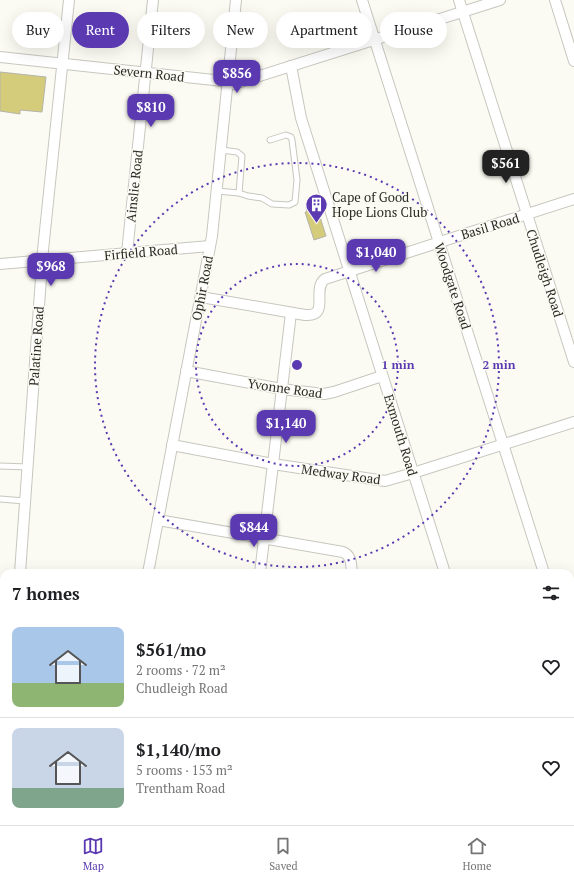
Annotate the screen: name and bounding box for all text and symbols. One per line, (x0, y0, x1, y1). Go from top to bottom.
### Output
chip: Buy (12, 12, 64, 48)
chip: Rent (72, 12, 129, 48)
chip: Filters (137, 12, 205, 48)
chip: New (213, 12, 268, 48)
chip: Apartment (276, 12, 372, 48)
chip: House (380, 12, 447, 48)
street label: Severn Road (113, 60, 185, 86)
pin: $856 (213, 60, 261, 94)
text: $856 (222, 64, 252, 82)
pin: $810 (127, 94, 175, 128)
text: $810 (136, 98, 166, 116)
street label: Ainslie Road (121, 149, 147, 223)
pin: $561 (482, 150, 530, 184)
text: $561 (491, 154, 521, 172)
place label: Cape of Good Hope Lions Club (332, 188, 427, 221)
building icon: Cape of Good Hope Lions Club (303, 191, 329, 224)
street label: Basil Road (459, 209, 521, 243)
street label: Chudleigh Road (522, 227, 568, 319)
pin: $1,040 (343, 239, 409, 273)
street label: Firfield Road (104, 240, 178, 264)
street label: Woodgate Road (431, 241, 475, 331)
text: $1,040 (356, 243, 396, 261)
pin: $968 (27, 253, 75, 287)
street label: Ophir Road (187, 254, 217, 322)
text: $968 (36, 257, 66, 275)
street label: Palatine Road (24, 306, 48, 386)
text: 1 min (382, 357, 415, 372)
text: 2 min (483, 357, 516, 372)
centre of rings (290, 358, 304, 372)
street label: Yvonne Road (246, 374, 324, 402)
street label: Exmouth Road (380, 392, 422, 478)
pin: $1,140 (253, 410, 319, 444)
text: $1,140 (266, 414, 306, 432)
street label: Medway Road (300, 460, 382, 488)
pin: $844 (230, 514, 278, 548)
text: $844 (239, 518, 269, 536)
text: 7 homes (12, 582, 80, 605)
icon: filters (540, 582, 562, 604)
text: $561/mo (136, 638, 206, 661)
icon: home (44, 643, 92, 691)
icon: heart (540, 656, 562, 678)
text: 2 rooms · 72 m² (136, 661, 226, 679)
text: Chudleigh Road (136, 679, 228, 697)
text: $1,140/mo (136, 738, 221, 761)
icon: home (44, 744, 92, 792)
icon: heart (540, 757, 562, 779)
text: 5 rooms · 153 m² (136, 761, 233, 779)
text: Trentham Road (136, 779, 225, 797)
tab: Map (82, 835, 104, 873)
tab: Saved (269, 835, 298, 873)
tab: Home (462, 835, 492, 873)

